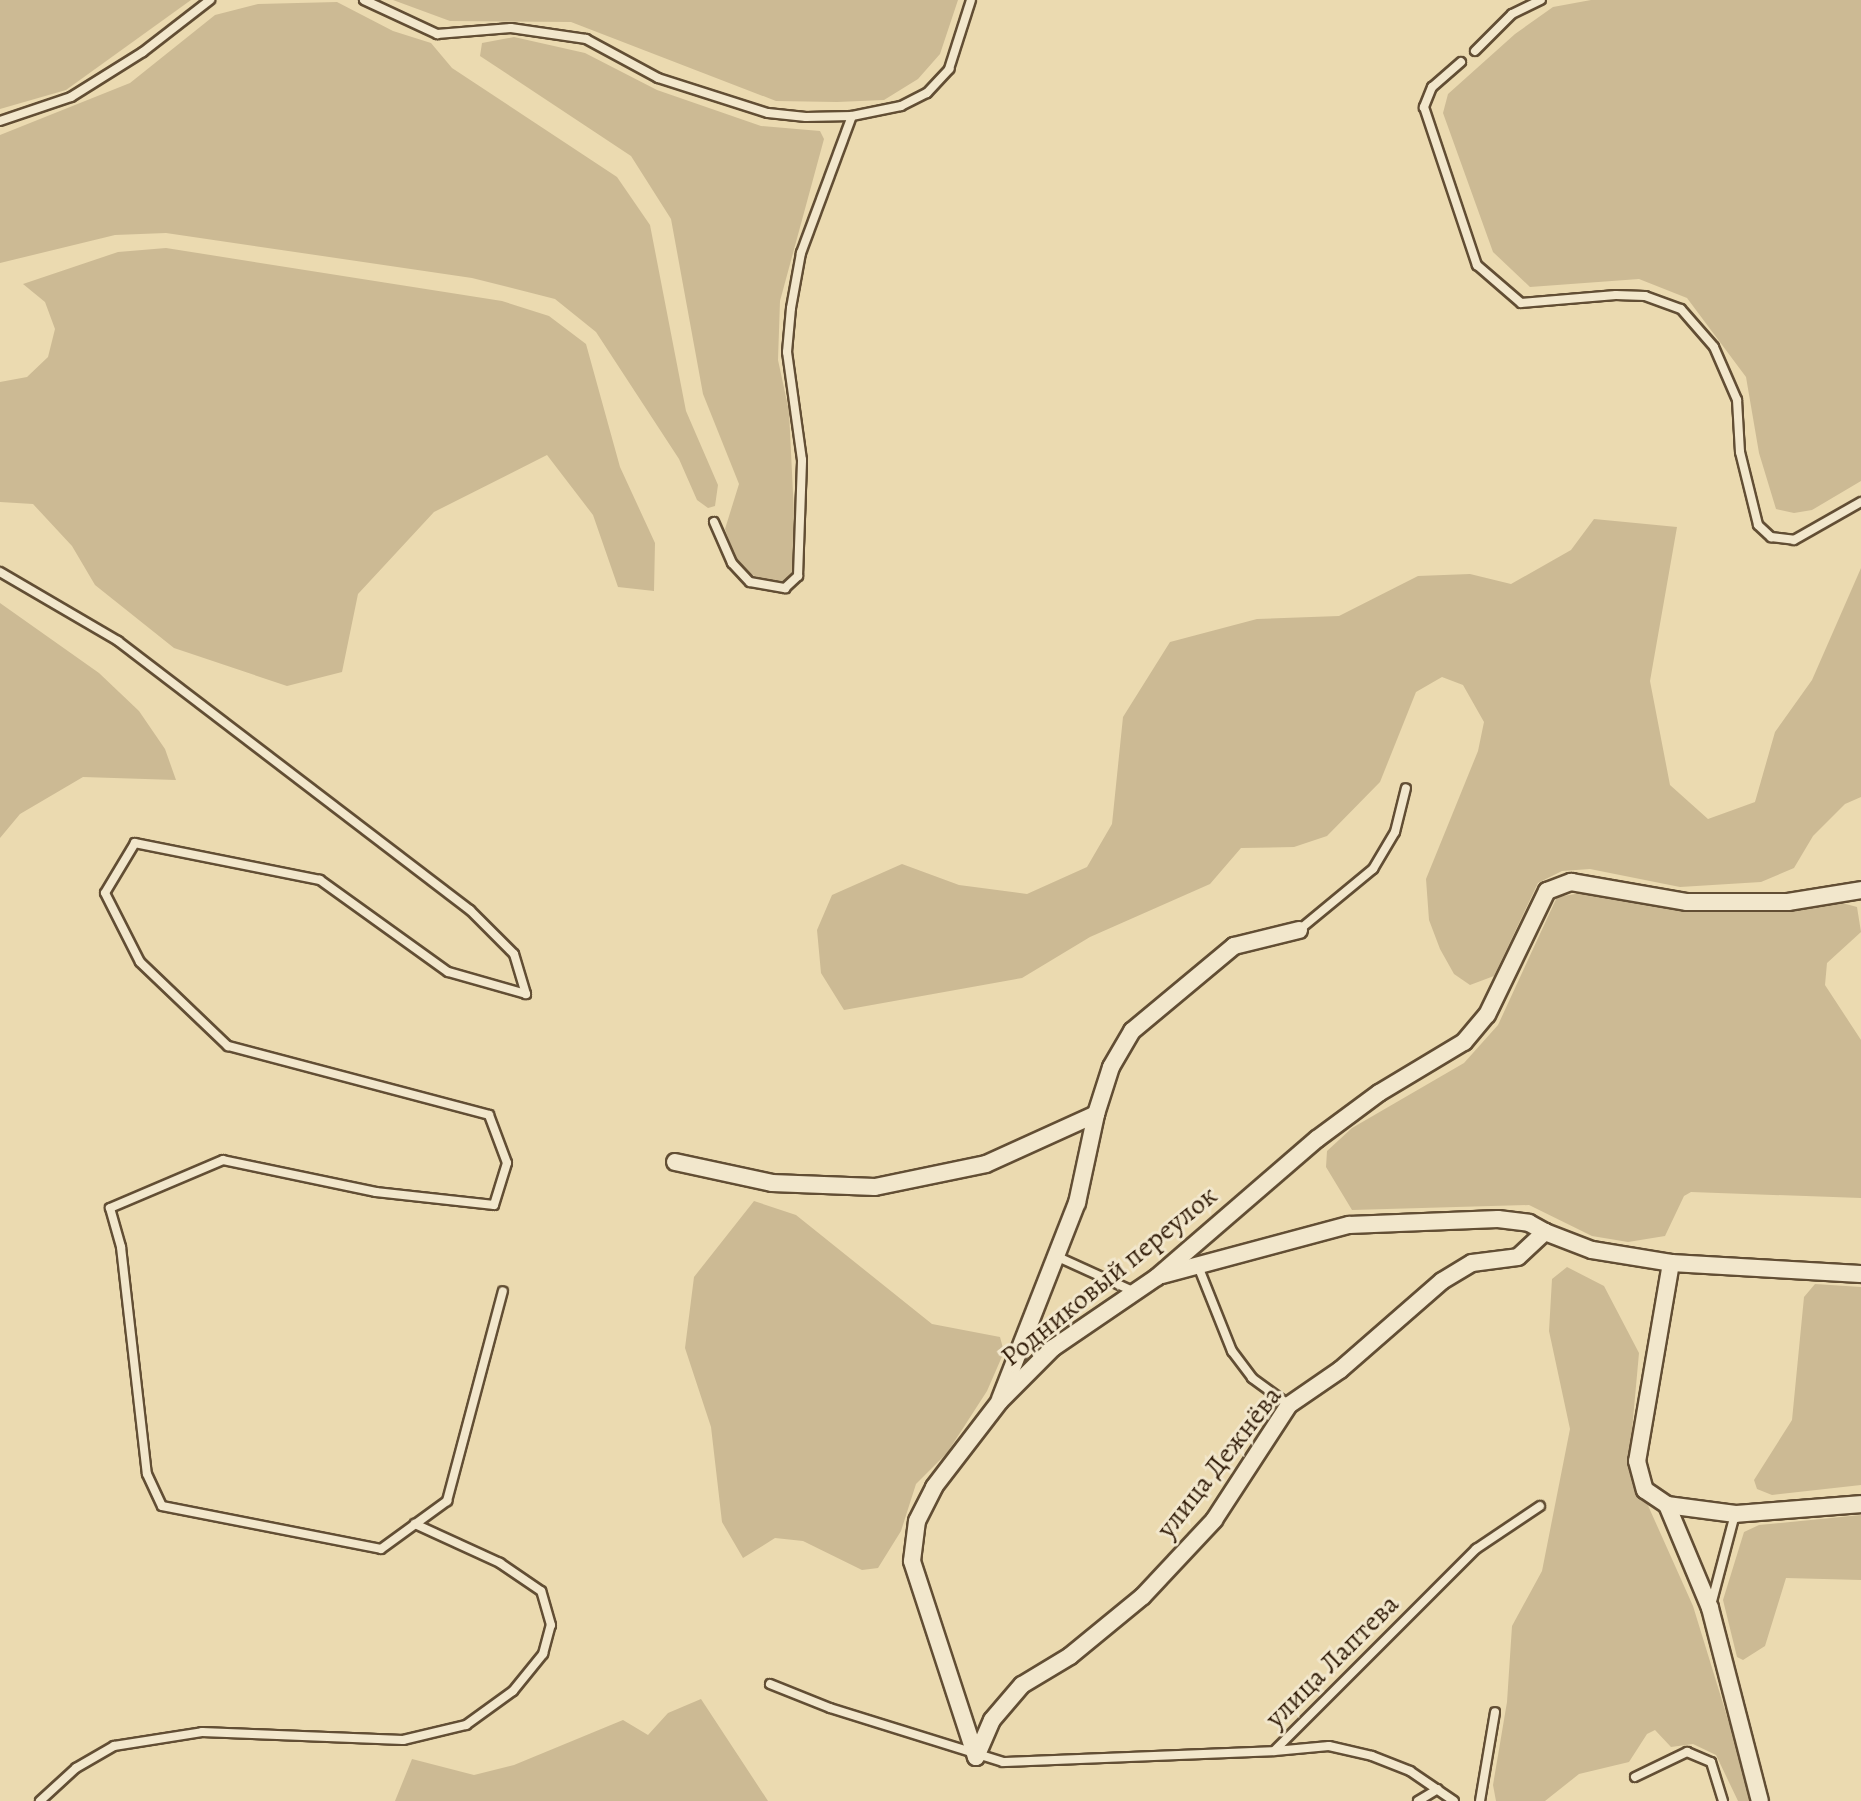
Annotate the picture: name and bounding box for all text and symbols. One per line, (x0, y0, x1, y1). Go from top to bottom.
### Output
street label: Родниковый переулок (994, 1179, 1224, 1373)
street label: улица Дежнёва (1149, 1379, 1289, 1545)
street label: улица Лаптева (1258, 1587, 1406, 1735)

